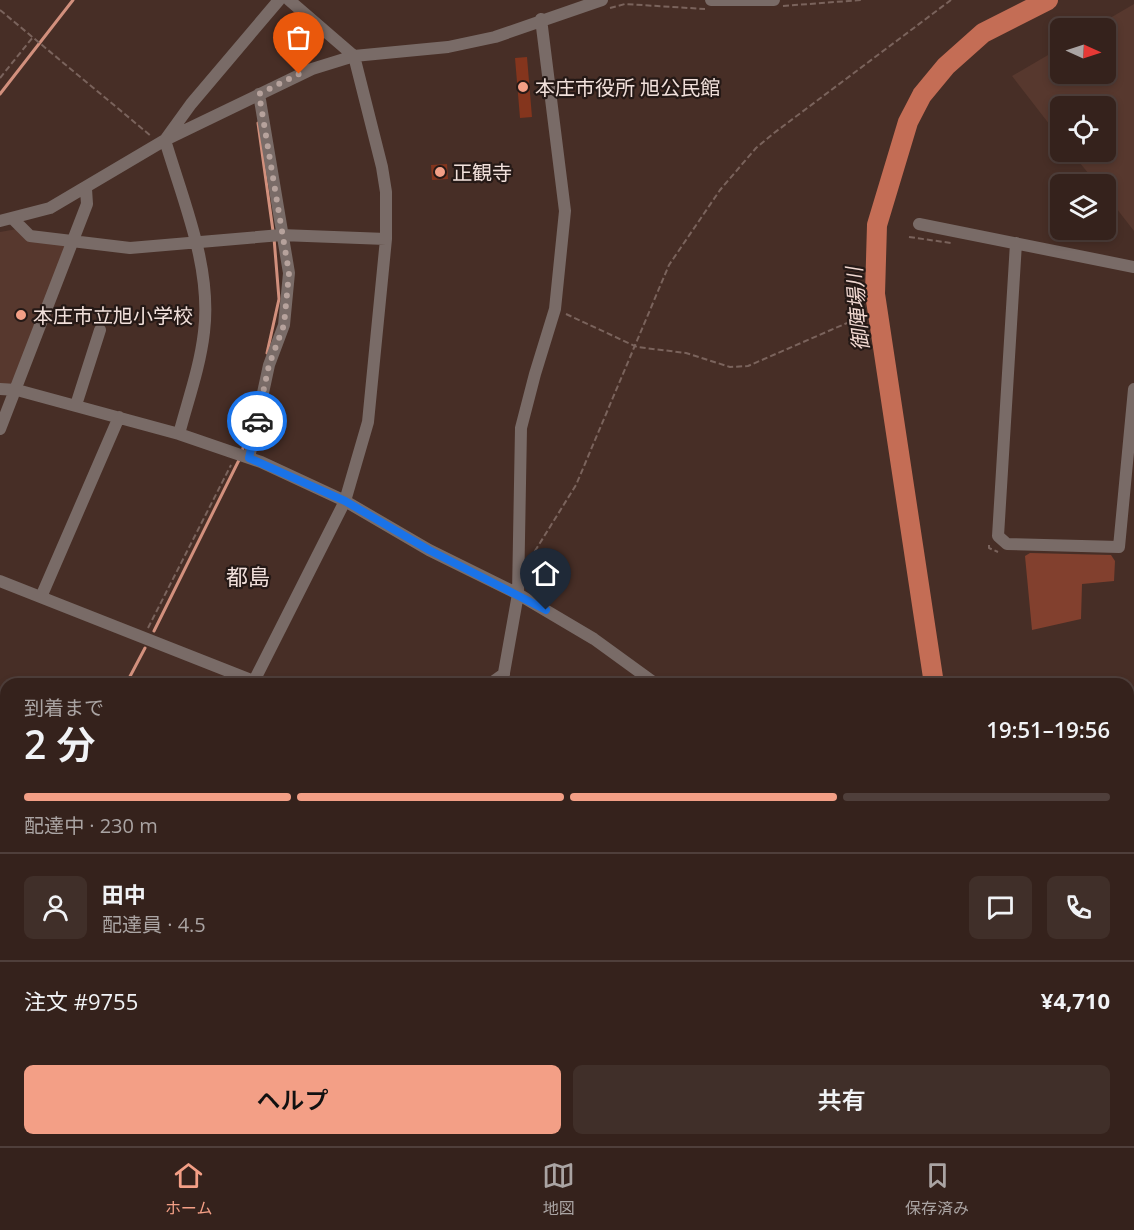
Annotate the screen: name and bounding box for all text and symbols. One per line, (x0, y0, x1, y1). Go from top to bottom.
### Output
pin (273, 12, 324, 74)
north arrow (1050, 18, 1116, 84)
map controls (1050, 18, 1116, 240)
icon: bag (282, 21, 315, 54)
place label: 本庄市役所 旭公民館 (535, 74, 720, 101)
marker: 本庄市役所 旭公民館 (516, 80, 530, 94)
button: locate (1050, 96, 1116, 162)
place label: 正観寺 (452, 159, 512, 186)
marker: 正観寺 (433, 165, 447, 179)
button: layers (1050, 174, 1116, 240)
water label: 御陣場川 (839, 264, 875, 352)
place label: 本庄市立旭小学校 (33, 302, 193, 329)
marker: 本庄市立旭小学校 (14, 308, 28, 322)
courier (227, 391, 287, 451)
icon: car (241, 405, 274, 438)
pin (520, 548, 571, 610)
icon: home (529, 557, 562, 590)
district label: 都島 (226, 561, 270, 591)
text: 到着まで (24, 694, 104, 721)
text: 19:51–19:56 (986, 714, 1110, 744)
text: 2 分 (24, 717, 95, 770)
text: 配達中 · 230 m (24, 812, 158, 839)
button: person (24, 876, 87, 939)
button: chat (969, 876, 1032, 939)
button: phone (1047, 876, 1110, 939)
text: 田中 (102, 879, 146, 909)
text: 配達員 · 4.5 (102, 911, 206, 938)
text: ¥4,710 (1041, 985, 1110, 1015)
text: 注文 #9755 (24, 986, 138, 1016)
button: ヘルプ (24, 1065, 561, 1134)
button: 共有 (573, 1065, 1110, 1134)
tab: ホーム (165, 1159, 212, 1219)
tab: 地図 (542, 1159, 575, 1219)
tab: 保存済み (905, 1159, 969, 1219)

